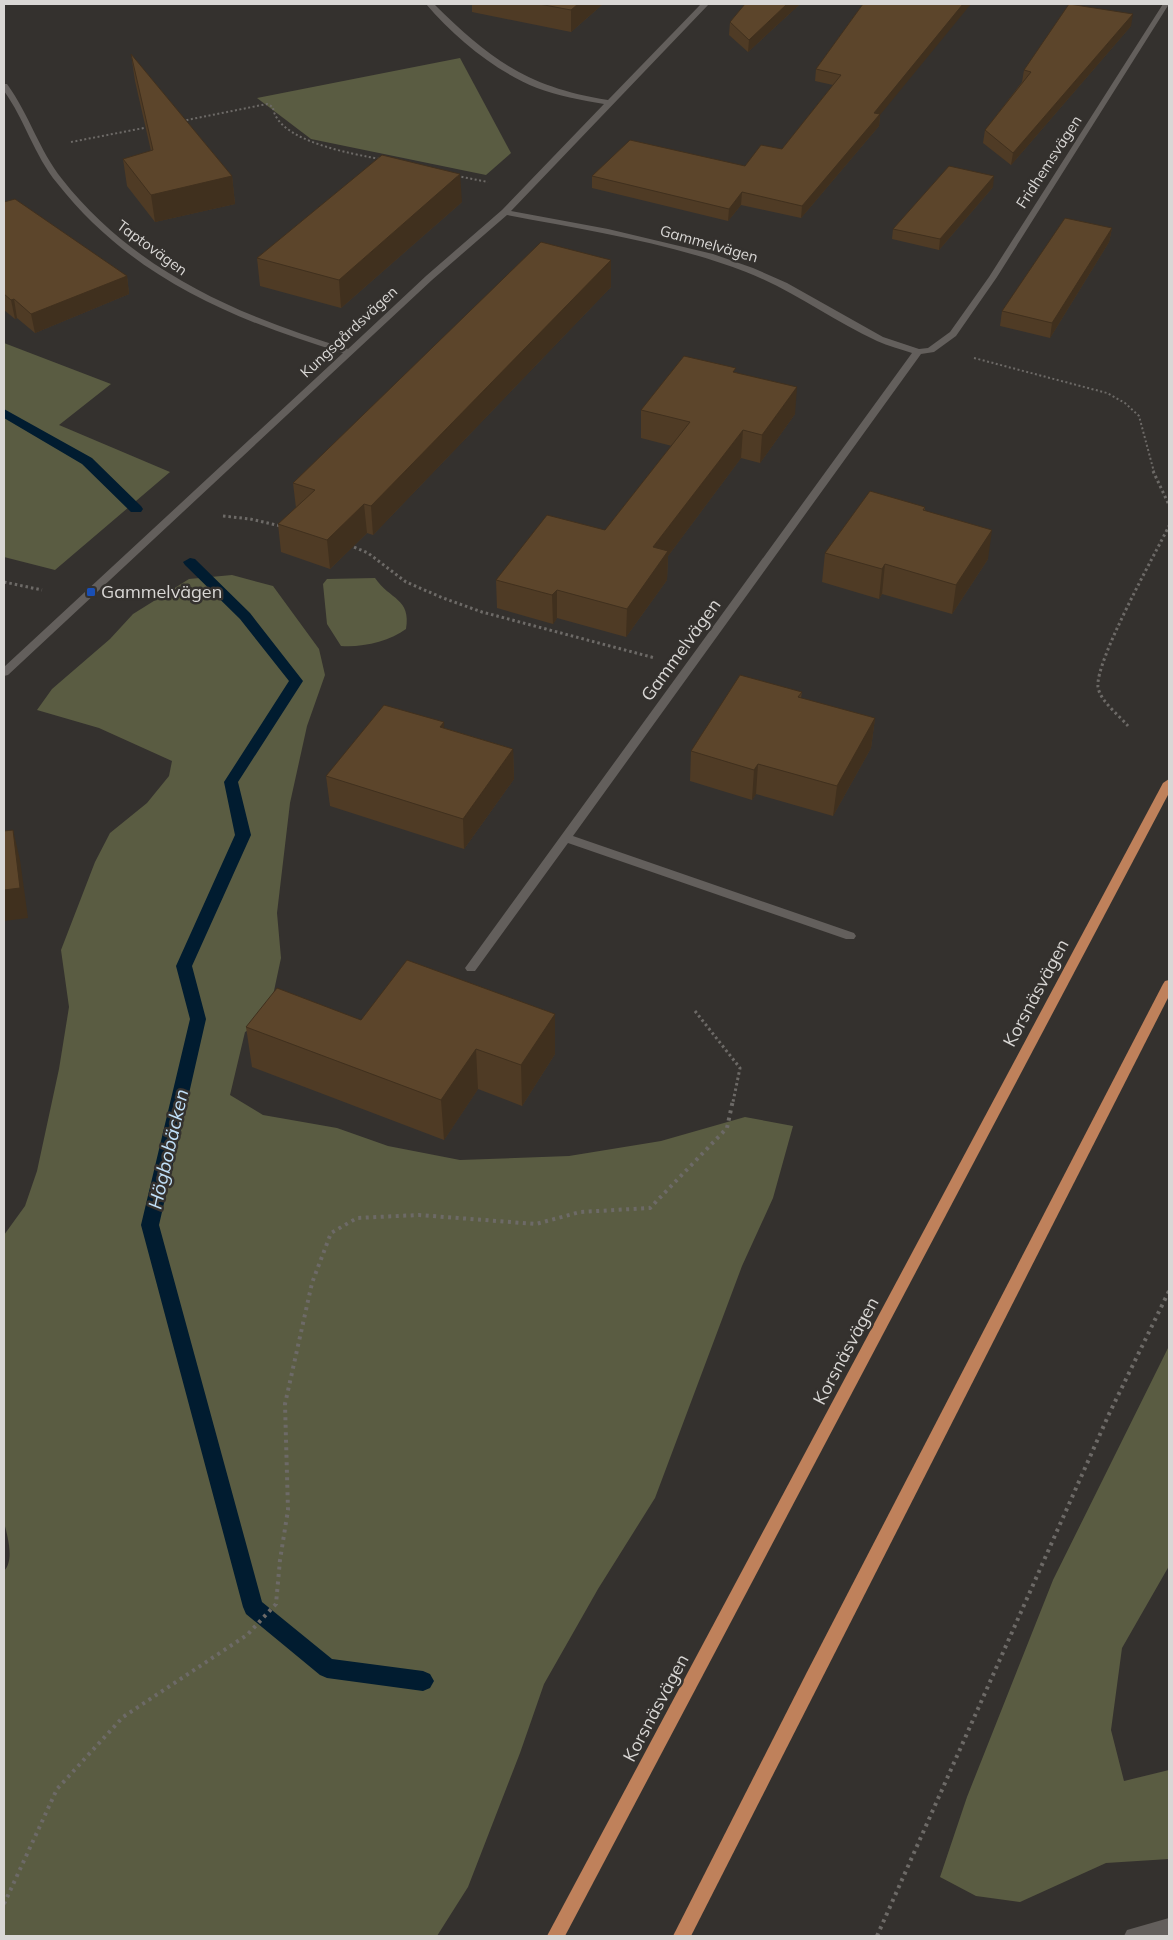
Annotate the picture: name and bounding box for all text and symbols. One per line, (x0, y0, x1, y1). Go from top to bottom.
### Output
street label: Fridhemsvägen (1012, 112, 1086, 212)
street label: Taptovägen (113, 216, 191, 280)
street label: Gammelvägen (658, 220, 760, 267)
street label: Kungsgårdsvägen (296, 282, 401, 382)
place label: Gammelvägen (101, 580, 222, 603)
marker: Gammelvägen (85, 586, 97, 598)
street label: Gammelvägen (636, 594, 726, 705)
street label: Korsnäsvägen (998, 935, 1074, 1050)
water label: Högbobäcken (143, 1087, 193, 1211)
street label: Korsnäsvägen (808, 1293, 884, 1408)
street label: Korsnäsvägen (618, 1650, 694, 1765)

